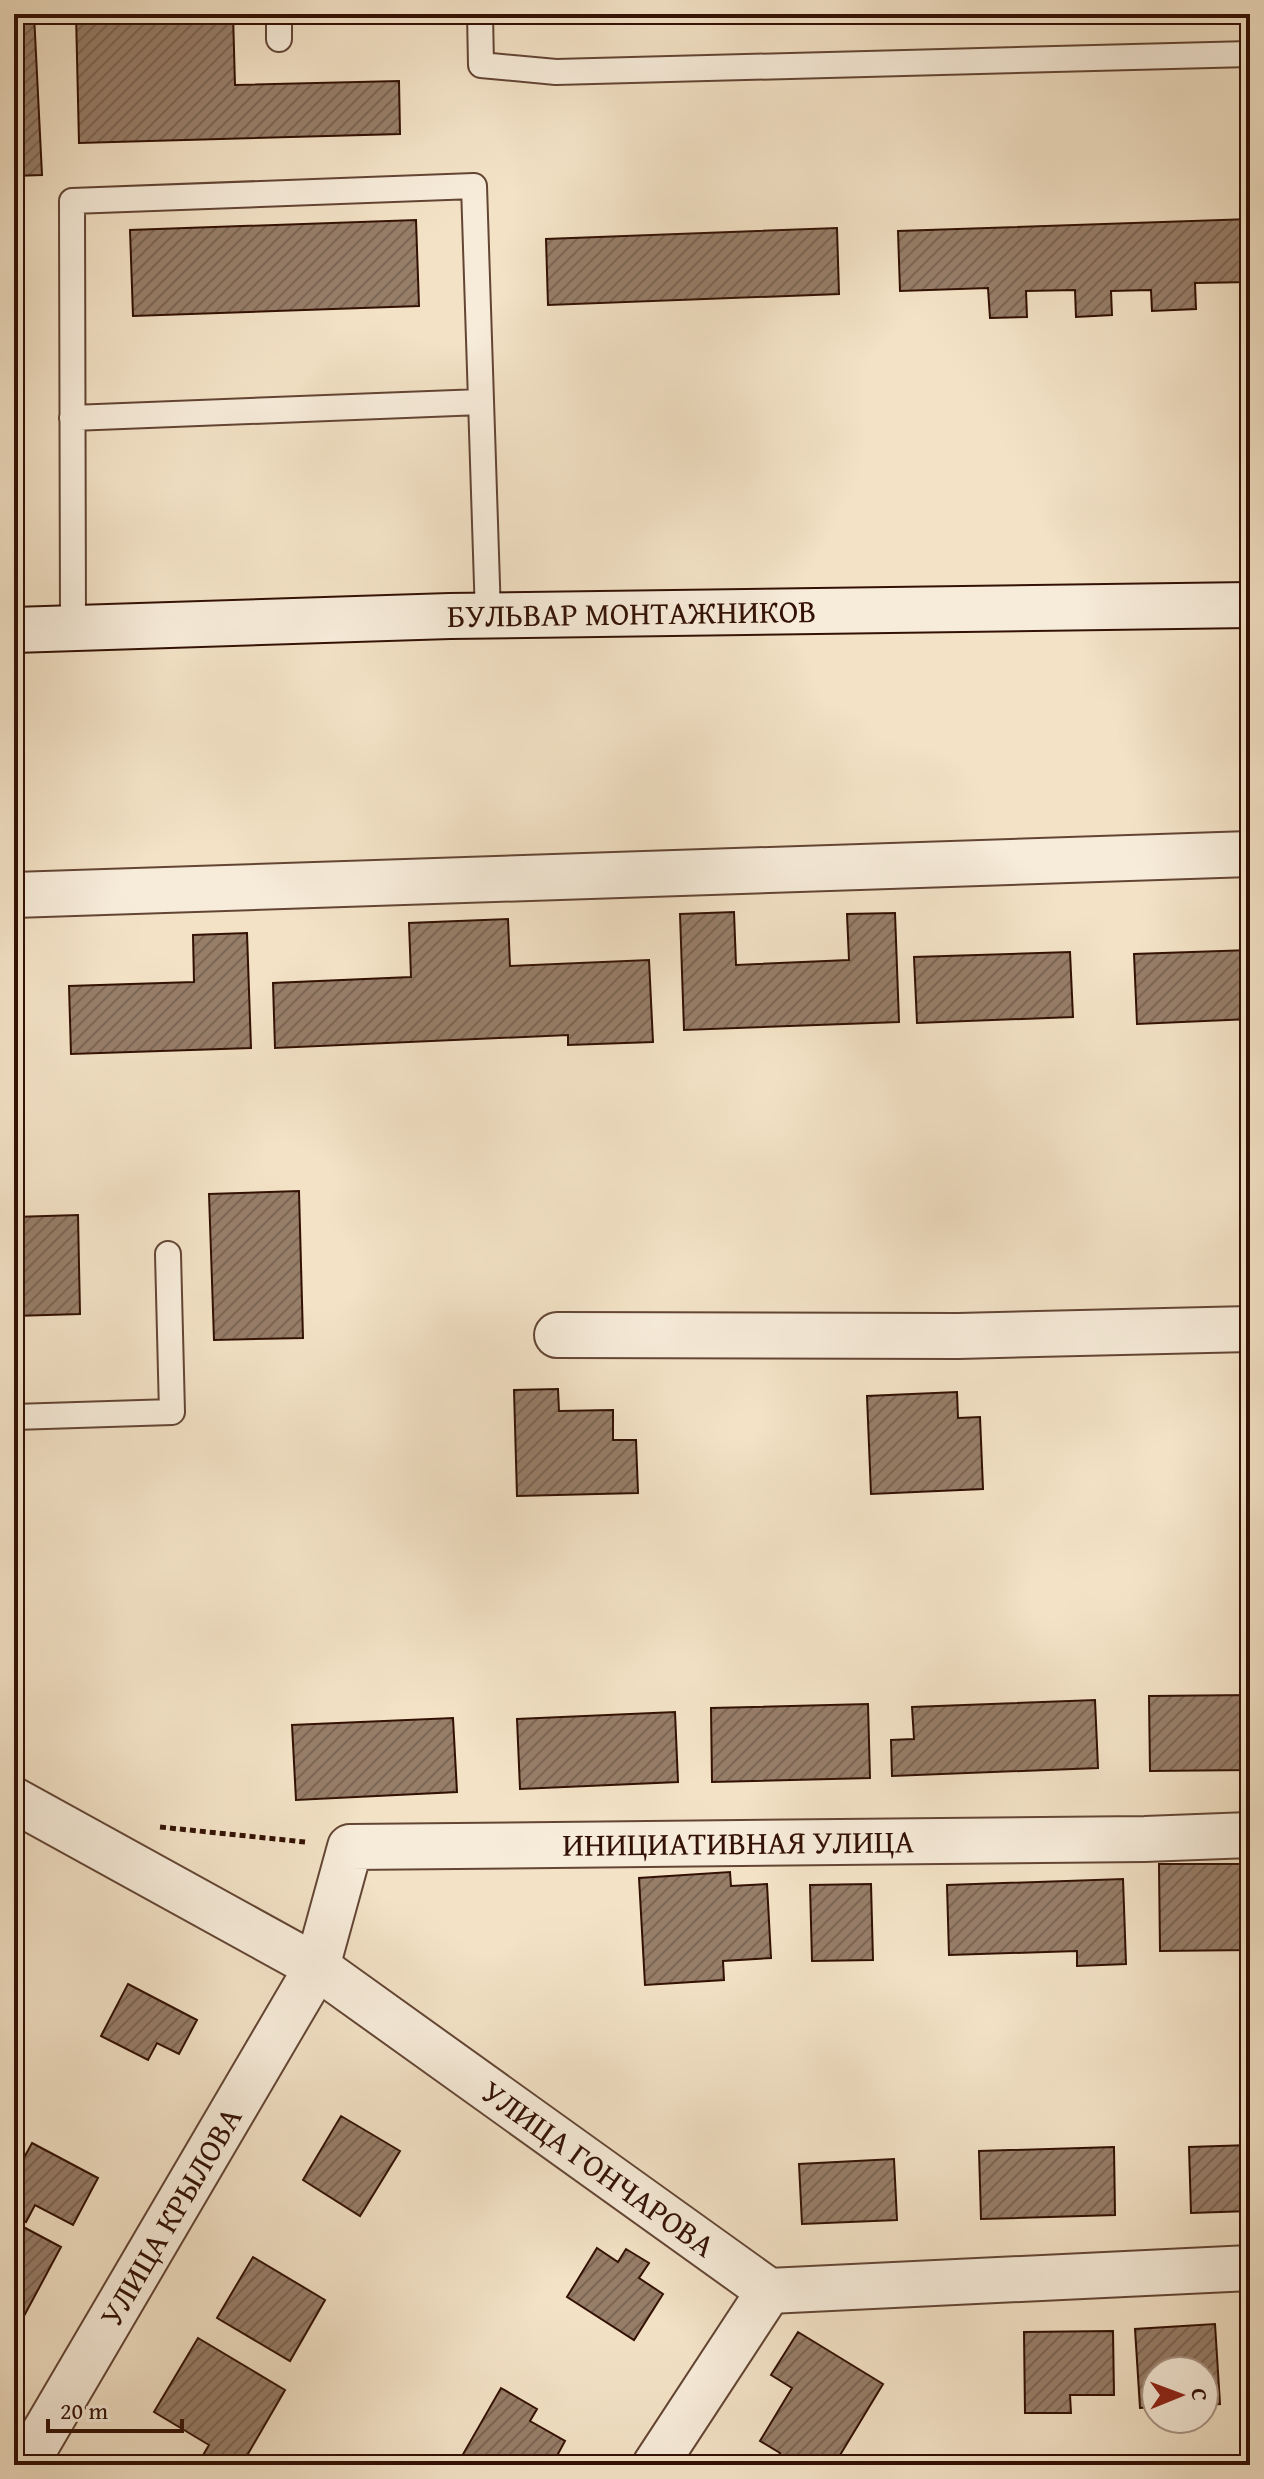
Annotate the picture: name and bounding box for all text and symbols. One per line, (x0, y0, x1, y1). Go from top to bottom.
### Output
street label: БУЛЬВАР МОНТАЖНИКОВ (447, 587, 817, 639)
street label: ИНИЦИАТИВНАЯ УЛИЦА (562, 1817, 915, 1868)
street label: УЛИЦА ГОНЧАРОВА (472, 2068, 726, 2269)
street label: УЛИЦА КРЫЛОВА (87, 2097, 253, 2335)
north arrow (1140, 2355, 1220, 2435)
scale bar (48, 2383, 182, 2433)
text: С (1184, 2388, 1216, 2401)
text: 20 m (60, 2393, 108, 2428)

